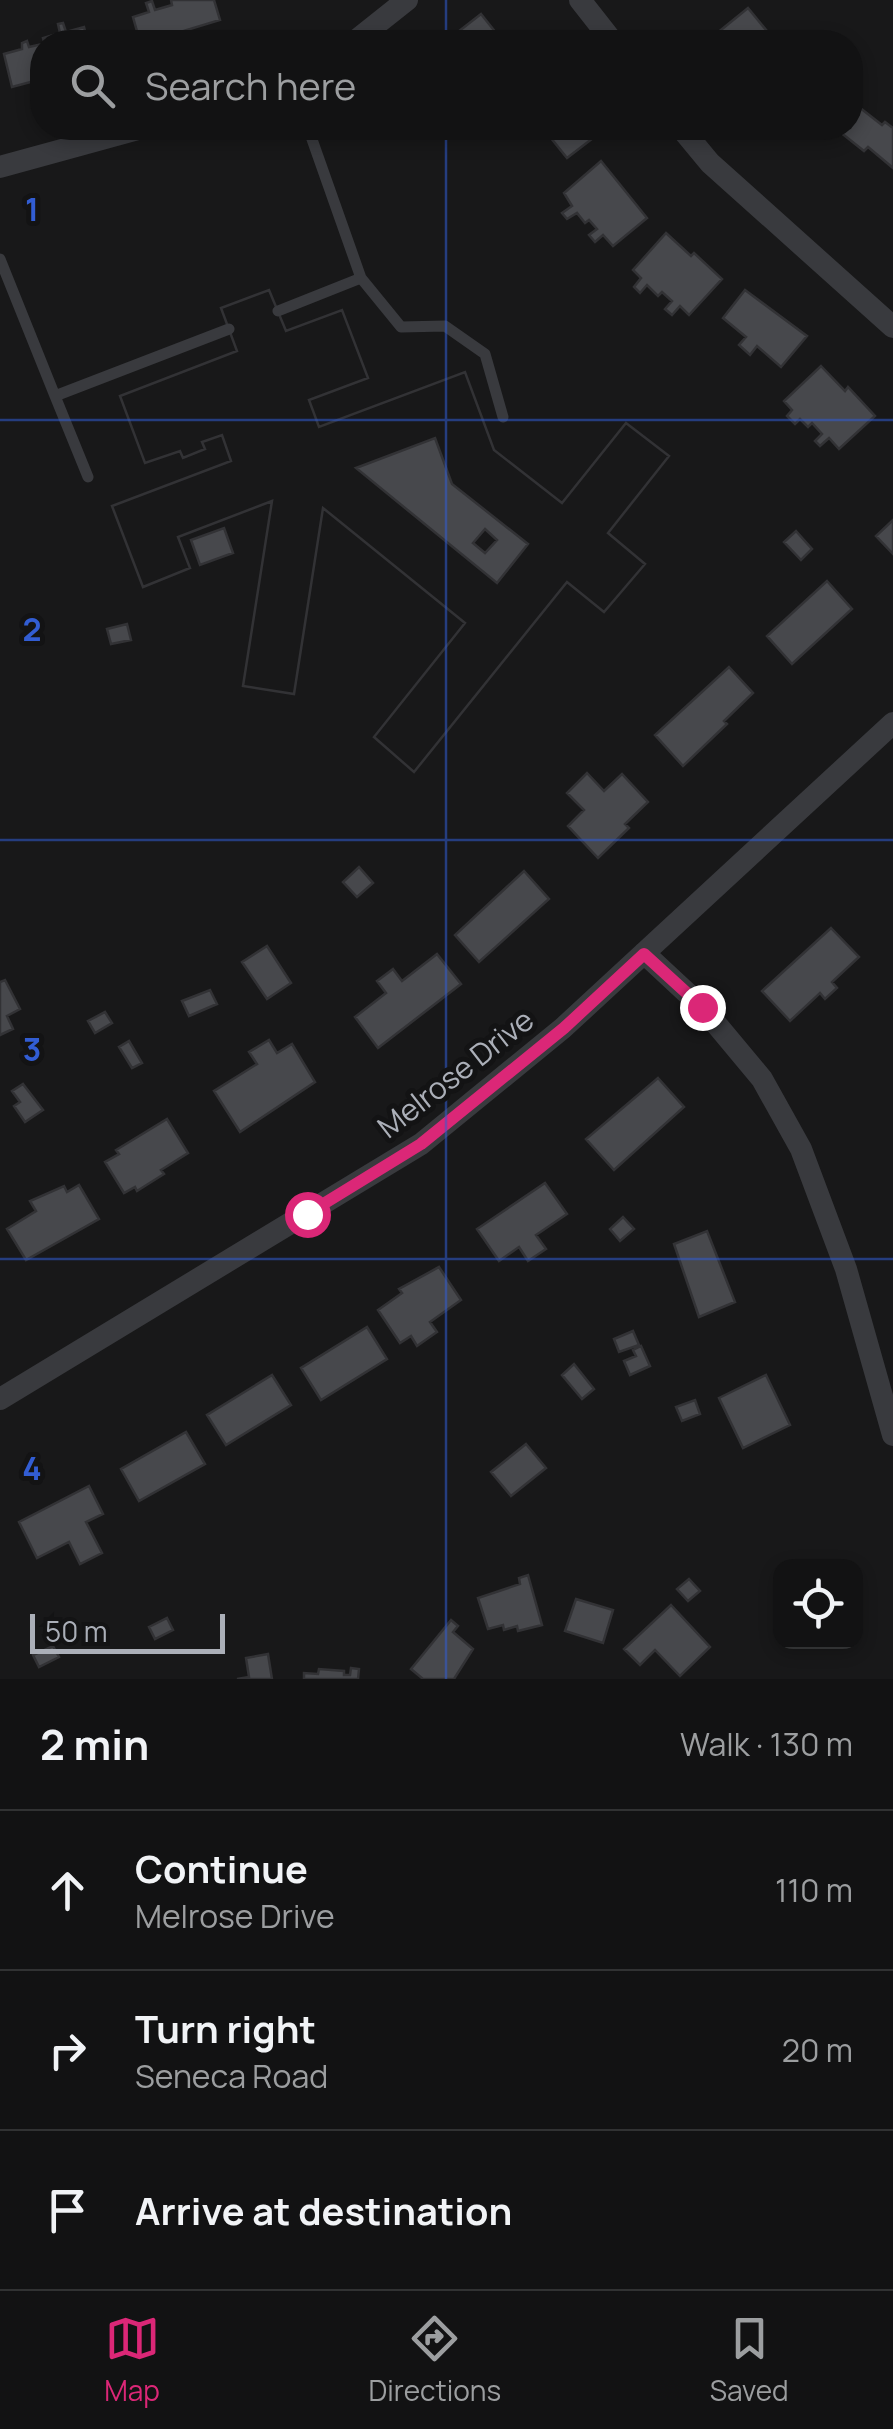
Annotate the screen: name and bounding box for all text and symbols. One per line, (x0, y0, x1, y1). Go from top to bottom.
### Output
search box (30, 30, 863, 140)
icon: search (65, 58, 120, 113)
text: Search here (145, 59, 356, 111)
text: 1 (25, 187, 39, 231)
text: 2 (22, 607, 42, 651)
route end (680, 985, 726, 1031)
street label: Melrose Drive (369, 999, 541, 1147)
text: 3 (23, 1027, 41, 1071)
route start (285, 1192, 331, 1238)
text: 4 (22, 1446, 42, 1490)
map controls (773, 1559, 863, 1649)
button: locate (773, 1559, 863, 1649)
scale bar (30, 1609, 225, 1654)
text: 50 m (45, 1612, 108, 1650)
text: 2 min (40, 1715, 149, 1773)
text: Walk · 130 m (680, 1722, 853, 1766)
text: Continue (135, 1842, 308, 1894)
icon: ahead (40, 1863, 95, 1918)
text: 110 m (775, 1868, 853, 1912)
text: Melrose Drive (135, 1894, 335, 1938)
text: Turn right (135, 2002, 316, 2054)
icon: right (40, 2023, 95, 2078)
text: 20 m (782, 2028, 853, 2072)
text: Seneca Road (135, 2054, 328, 2098)
icon: arrive (40, 2183, 95, 2238)
text: Arrive at destination (135, 2184, 512, 2236)
tab: Map (104, 2311, 160, 2409)
tab: Directions (369, 2311, 501, 2409)
tab: Saved (710, 2311, 789, 2409)

